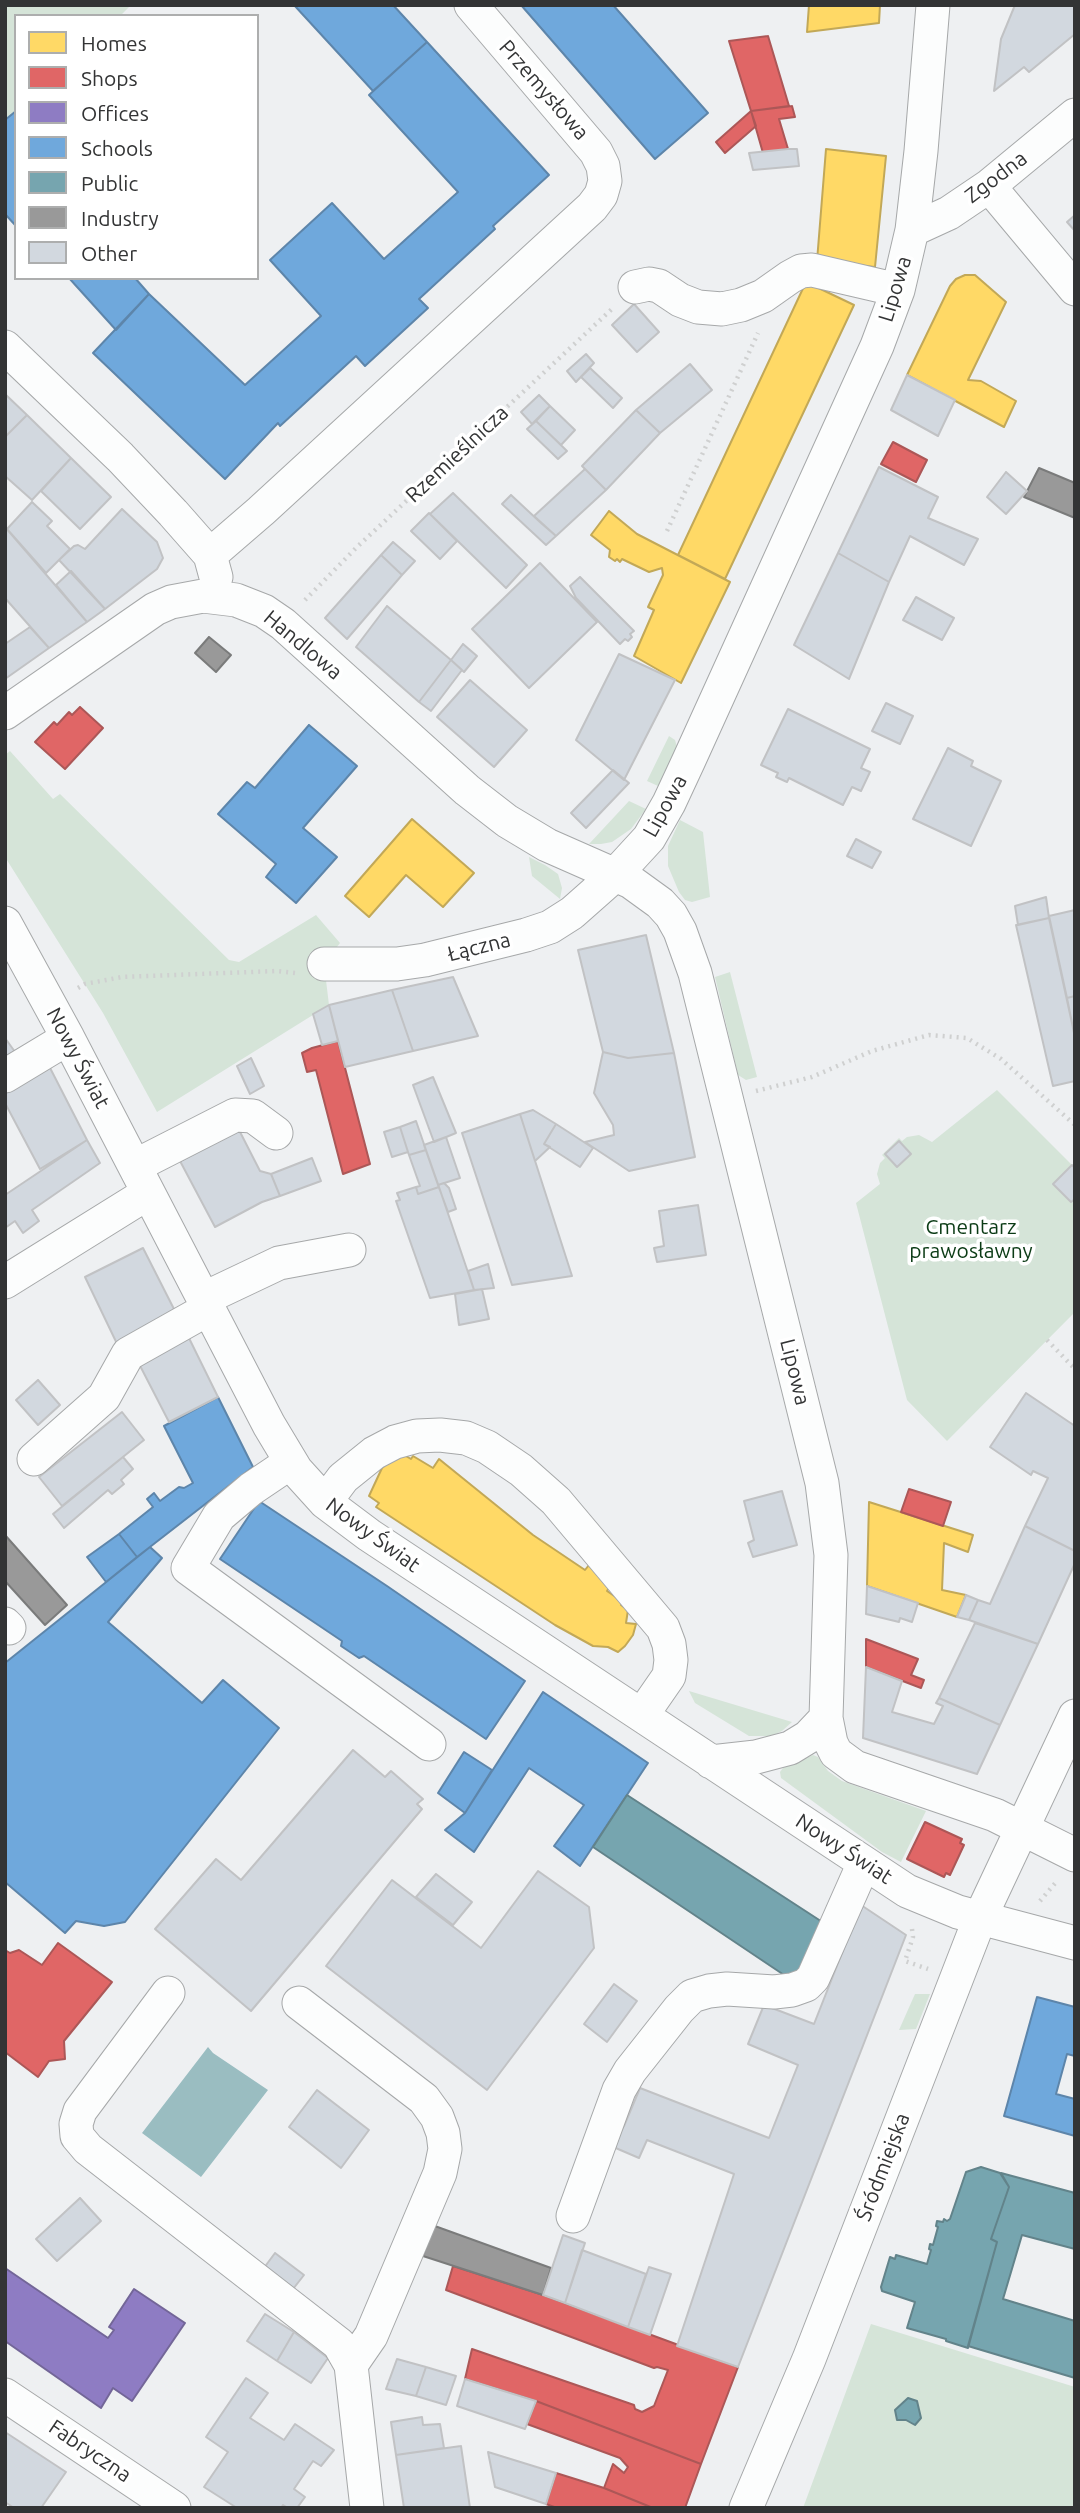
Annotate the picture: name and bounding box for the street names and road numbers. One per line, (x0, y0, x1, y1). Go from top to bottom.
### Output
street label: Przemysłowa (494, 35, 594, 145)
street label: Zgodna (960, 146, 1032, 208)
street label: Lipowa (873, 253, 917, 325)
street label: Rzemieślnicza (400, 400, 514, 508)
street label: Handlowa (259, 605, 347, 685)
street label: Lipowa (638, 770, 692, 842)
street label: Łączna (445, 927, 513, 967)
street label: Nowy Świat (41, 1003, 115, 1113)
street label: Lipowa (775, 1336, 815, 1408)
street label: Nowy Świat (321, 1492, 425, 1578)
street label: Nowy Świat (791, 1808, 897, 1890)
street label: Śródmiejska (851, 2109, 915, 2225)
street label: Fabryczna (44, 2414, 136, 2488)

